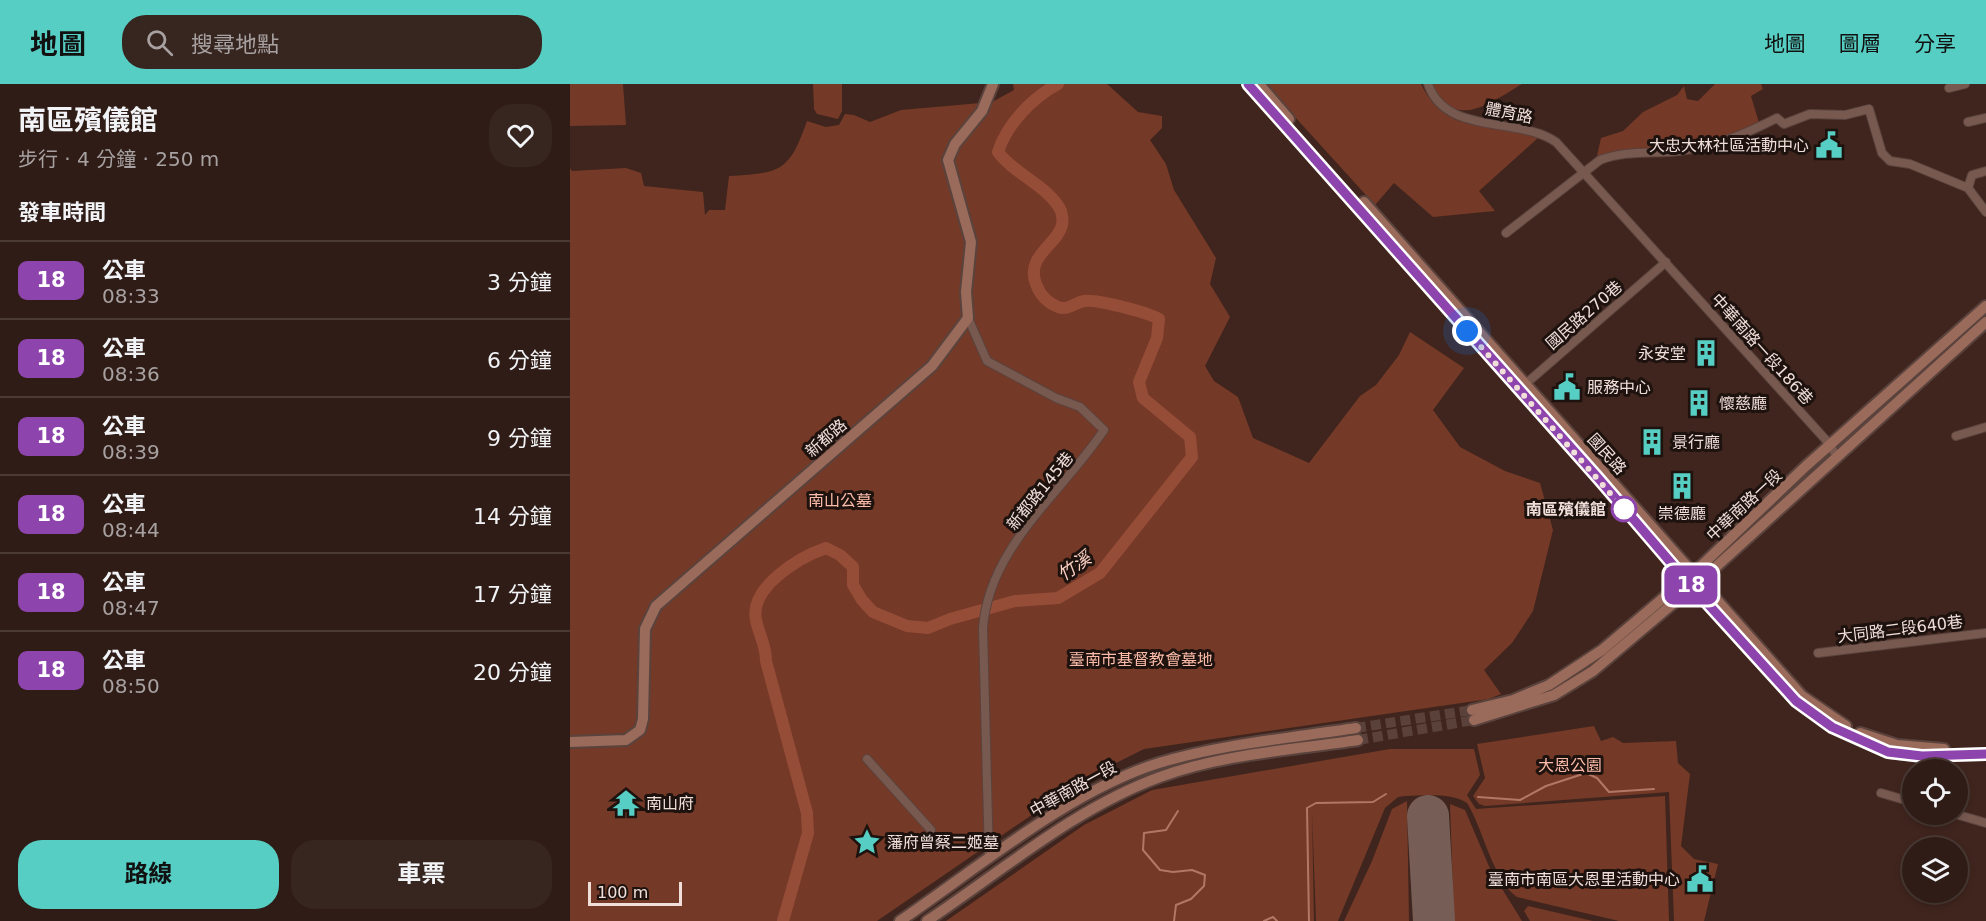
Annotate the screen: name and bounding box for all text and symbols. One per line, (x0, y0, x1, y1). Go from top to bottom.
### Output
search box (122, 15, 542, 69)
icon: search (143, 26, 176, 59)
text: 地圖 (30, 28, 86, 61)
text: 搜尋地點 (191, 32, 279, 57)
text: 地圖 (1764, 32, 1806, 56)
text: 圖層 (1839, 32, 1881, 56)
text: 分享 (1914, 32, 1956, 56)
street label: 體育路 (1484, 99, 1534, 127)
text: 南區殯儀館 (18, 104, 158, 137)
button: heart (489, 104, 552, 167)
public building icon: 大忠大林社區活動中心 (1814, 130, 1844, 160)
place label: 大忠大林社區活動中心 (1649, 136, 1809, 155)
text: 步行 · 4 分鐘 · 250 m (18, 147, 219, 171)
text: 發車時間 (18, 200, 106, 225)
text: 公車 (102, 258, 146, 283)
text: 18 (36, 268, 66, 292)
text: 3 分鐘 (487, 270, 552, 295)
street label: 國民路270巷 (1542, 277, 1626, 353)
text: 08:33 (102, 284, 160, 308)
street label: 中華南路一段186巷 (1707, 290, 1817, 408)
your location (1452, 316, 1482, 346)
text: 公車 (102, 336, 146, 361)
building icon: 永安堂 (1691, 338, 1721, 368)
place label: 永安堂 (1638, 344, 1686, 363)
text: 18 (36, 346, 66, 370)
text: 6 分鐘 (487, 348, 552, 373)
text: 08:36 (102, 362, 160, 386)
public building icon: 服務中心 (1552, 372, 1582, 402)
place label: 服務中心 (1587, 378, 1651, 397)
building icon: 懷慈廳 (1684, 388, 1714, 418)
place label: 懷慈廳 (1719, 394, 1767, 413)
text: 公車 (102, 414, 146, 439)
street label: 新都路 (802, 415, 850, 461)
text: 18 (36, 424, 66, 448)
text: 9 分鐘 (487, 426, 552, 451)
building icon: 景行廳 (1637, 427, 1667, 457)
street label: 國民路 (1584, 430, 1630, 478)
place label: 景行廳 (1672, 433, 1720, 452)
text: 08:39 (102, 440, 160, 464)
street label: 新都路145巷 (1003, 448, 1077, 534)
street label: 中華南路一段 (1702, 465, 1786, 545)
building icon: 崇德廳 (1667, 471, 1697, 501)
park label: 南山公墓 (808, 491, 872, 510)
text: 公車 (102, 492, 146, 517)
marker: 南區殯儀館 (1611, 496, 1637, 522)
place label: 南區殯儀館 (1526, 500, 1606, 519)
text: 18 (36, 502, 66, 526)
text: 14 分鐘 (473, 504, 552, 529)
place label: 崇德廳 (1658, 504, 1706, 523)
text: 08:44 (102, 518, 160, 542)
water label: 竹溪 (1053, 545, 1097, 585)
line badge: 18 (1664, 566, 1718, 604)
text: 公車 (102, 570, 146, 595)
text: 18 (1676, 573, 1706, 597)
text: 18 (36, 580, 66, 604)
text: 17 分鐘 (473, 582, 552, 607)
text: 08:47 (102, 596, 160, 620)
street label: 大同路二段640巷 (1836, 612, 1964, 646)
text: 公車 (102, 648, 146, 673)
park label: 臺南市基督教會墓地 (1069, 650, 1213, 669)
text: 18 (36, 658, 66, 682)
text: 20 分鐘 (473, 660, 552, 685)
text: 08:50 (102, 674, 160, 698)
park label: 大恩公園 (1538, 756, 1602, 775)
street label: 中華南路一段 (1026, 757, 1120, 821)
map controls (1902, 759, 1968, 903)
button: locate (1902, 759, 1968, 825)
temple icon: 南山府 (611, 788, 641, 818)
place label: 南山府 (646, 794, 694, 813)
place icon: 藩府曾蔡二姬墓 (852, 827, 882, 857)
place label: 藩府曾蔡二姬墓 (887, 833, 999, 852)
button: layers (1902, 837, 1968, 903)
button: 路線 (18, 840, 279, 909)
button: 車票 (291, 840, 552, 909)
public building icon: 臺南市南區大恩里活動中心 (1685, 864, 1715, 894)
place label: 臺南市南區大恩里活動中心 (1488, 870, 1680, 889)
scale bar (588, 879, 682, 906)
text: 100 m (597, 883, 648, 902)

